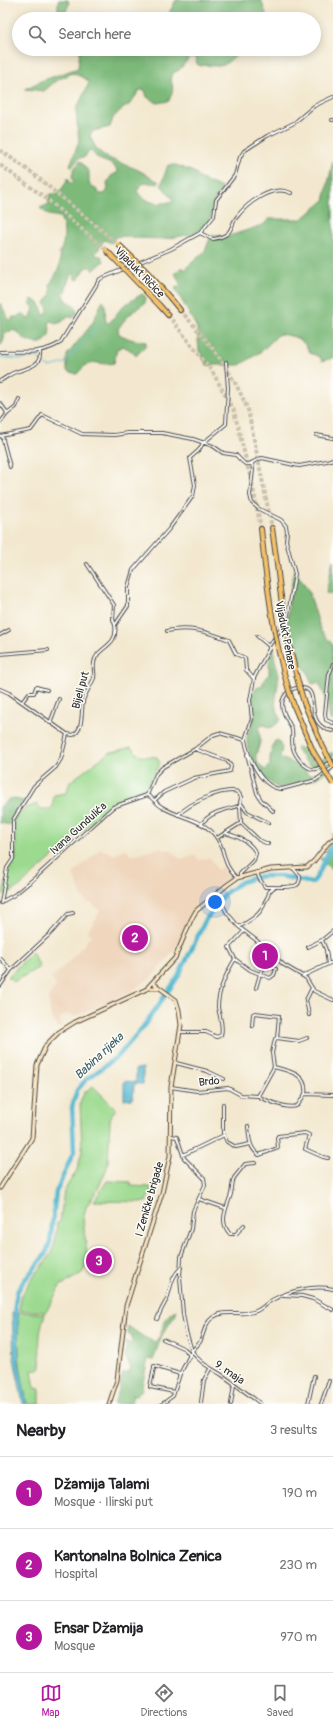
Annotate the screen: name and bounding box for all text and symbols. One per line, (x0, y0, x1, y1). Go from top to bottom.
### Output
search box (12, 12, 321, 56)
icon: search (26, 23, 48, 45)
text: Search here (58, 25, 131, 44)
street label: Vijadukt Ričice (112, 244, 168, 301)
street label: Vijadukt Pehare (272, 600, 299, 671)
street label: Bijeli put (69, 669, 92, 710)
street label: Ivana Gundulića (47, 799, 109, 857)
your location (205, 892, 225, 912)
pin: 2 (122, 923, 148, 953)
pin: 1 (252, 941, 278, 971)
water label: Babina rijeka (72, 1029, 128, 1083)
street label: Brdo (198, 1074, 220, 1089)
street label: I Zeničke brigade (133, 1160, 167, 1238)
pin: 3 (86, 1246, 112, 1276)
street label: 9. maja (212, 1358, 247, 1387)
text: Nearby (16, 1420, 65, 1441)
text: 3 results (270, 1422, 317, 1438)
text: Džamija Talami (54, 1475, 149, 1494)
text: 1 (26, 1485, 32, 1501)
text: 190 m (282, 1485, 317, 1501)
text: Mosque · Ilirski put (54, 1494, 153, 1510)
text: Kantonalna Bolnica Zenica (54, 1547, 222, 1566)
text: 2 (25, 1557, 33, 1573)
text: 230 m (280, 1557, 317, 1573)
text: Hospital (54, 1566, 98, 1582)
text: Ensar Džamija (54, 1619, 143, 1638)
text: 3 (25, 1629, 33, 1645)
text: 970 m (280, 1629, 317, 1645)
text: Mosque (54, 1638, 95, 1654)
tab: Map (40, 1682, 62, 1719)
tab: Directions (141, 1682, 187, 1719)
tab: Saved (266, 1682, 293, 1719)

